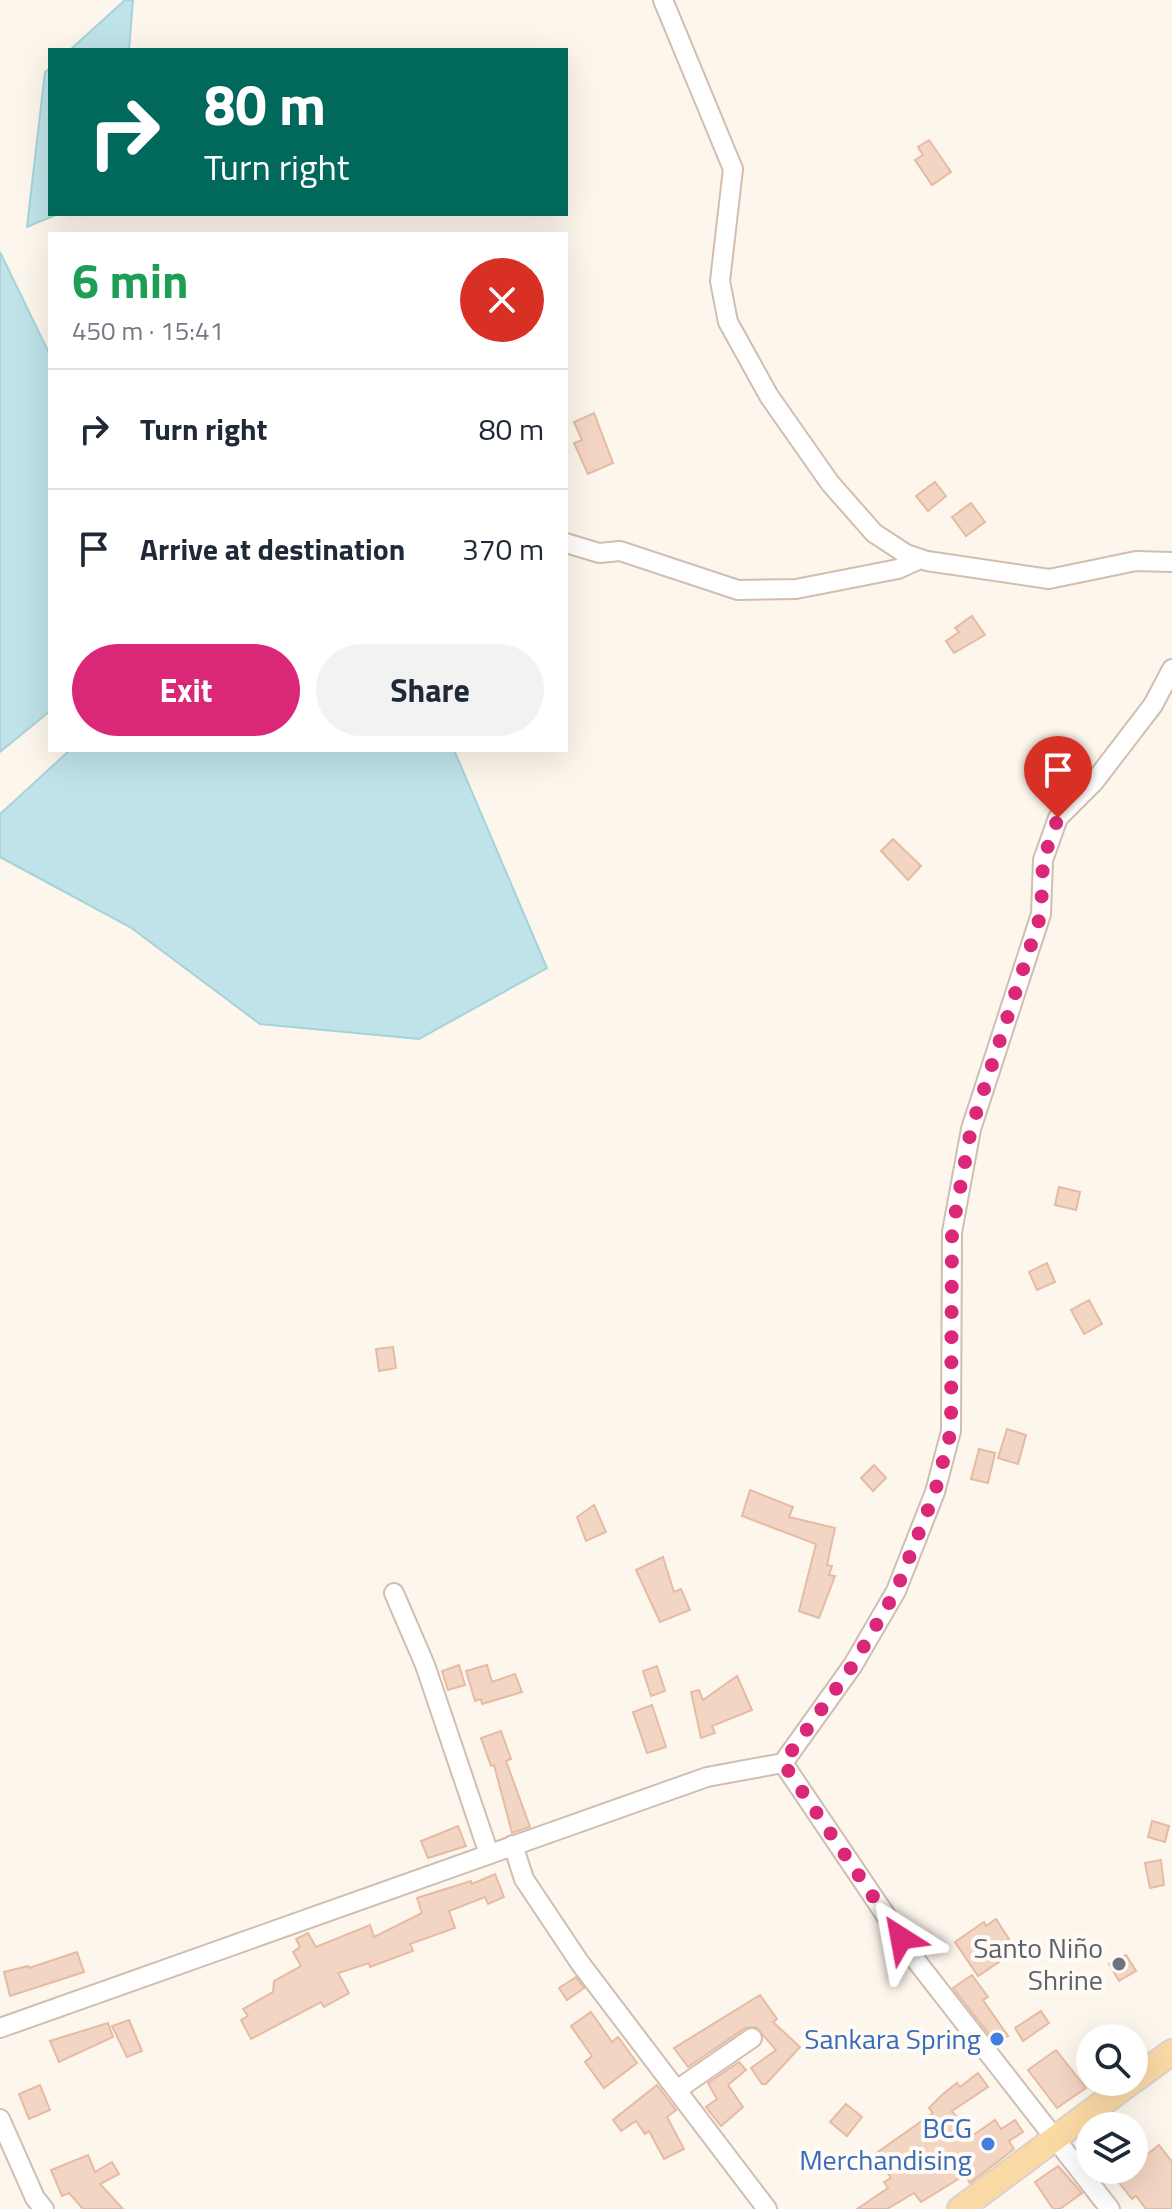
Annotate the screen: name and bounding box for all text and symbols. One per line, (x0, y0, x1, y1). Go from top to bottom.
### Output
text: 80 m (204, 62, 326, 147)
icon: right (72, 80, 176, 184)
text: Turn right (204, 139, 349, 194)
text: 6 min (72, 244, 189, 317)
button: close (460, 258, 544, 342)
text: 450 m · 15:41 (72, 311, 224, 350)
text: Turn right (140, 406, 268, 452)
text: 80 m (479, 406, 544, 452)
icon: right (72, 407, 116, 451)
text: Arrive at destination (140, 526, 405, 572)
text: 370 m (462, 526, 544, 572)
icon: arrive (72, 527, 116, 571)
button: Exit (72, 644, 300, 736)
button: Share (316, 644, 544, 736)
pin (1024, 736, 1092, 818)
icon: arrive (1036, 748, 1080, 792)
position arrow (859, 1896, 943, 1980)
place label: Santo Niño Shrine (973, 1926, 1103, 2001)
marker: Santo Niño Shrine (1110, 1955, 1128, 1973)
place label: Sankara Spring (804, 2017, 981, 2060)
map controls (1076, 2024, 1148, 2184)
button: search (1076, 2024, 1148, 2096)
marker: Sankara Spring (988, 2030, 1006, 2048)
place label: BCG Merchandising (799, 2106, 972, 2181)
button: layers (1076, 2112, 1148, 2184)
marker: BCG Merchandising (979, 2135, 997, 2153)

